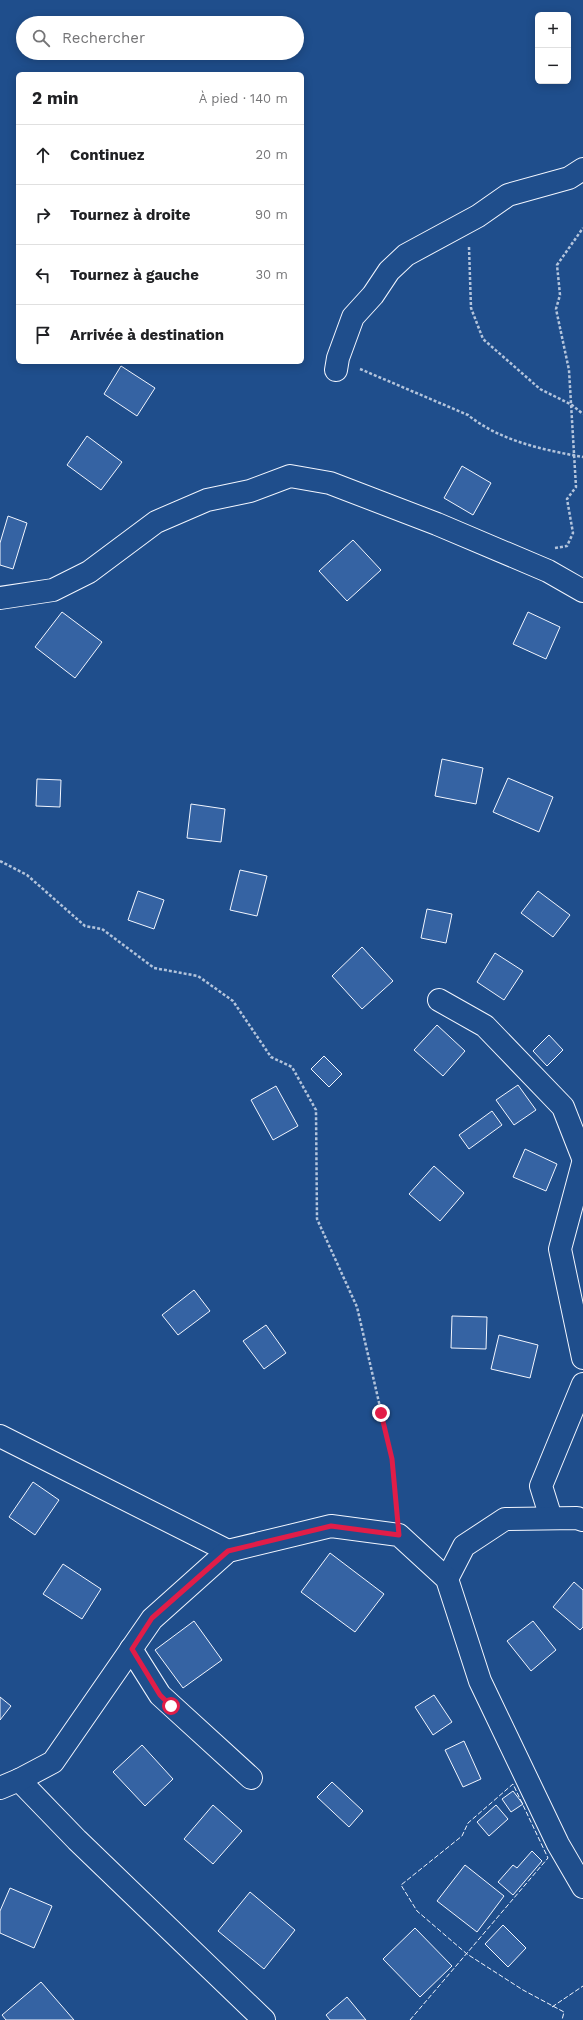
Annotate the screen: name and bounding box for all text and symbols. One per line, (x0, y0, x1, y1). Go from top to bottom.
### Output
map controls (535, 12, 571, 84)
button: + (535, 12, 571, 48)
search box (16, 16, 304, 60)
icon: search (30, 27, 52, 49)
text: Rechercher (62, 29, 145, 47)
button: − (535, 48, 571, 84)
text: 2 min (32, 88, 78, 108)
text: À pied · 140 m (199, 91, 288, 106)
icon: ahead (32, 144, 54, 166)
text: Continuez (70, 146, 144, 164)
text: 20 m (256, 147, 288, 162)
icon: right (32, 204, 54, 226)
text: Tournez à droite (70, 206, 190, 224)
text: 90 m (255, 207, 288, 222)
icon: left (32, 264, 54, 286)
text: Tournez à gauche (70, 266, 199, 284)
text: 30 m (256, 267, 288, 282)
icon: arrive (32, 324, 54, 346)
text: Arrivée à destination (70, 326, 224, 344)
route end (372, 1404, 390, 1422)
route start (162, 1697, 180, 1715)

